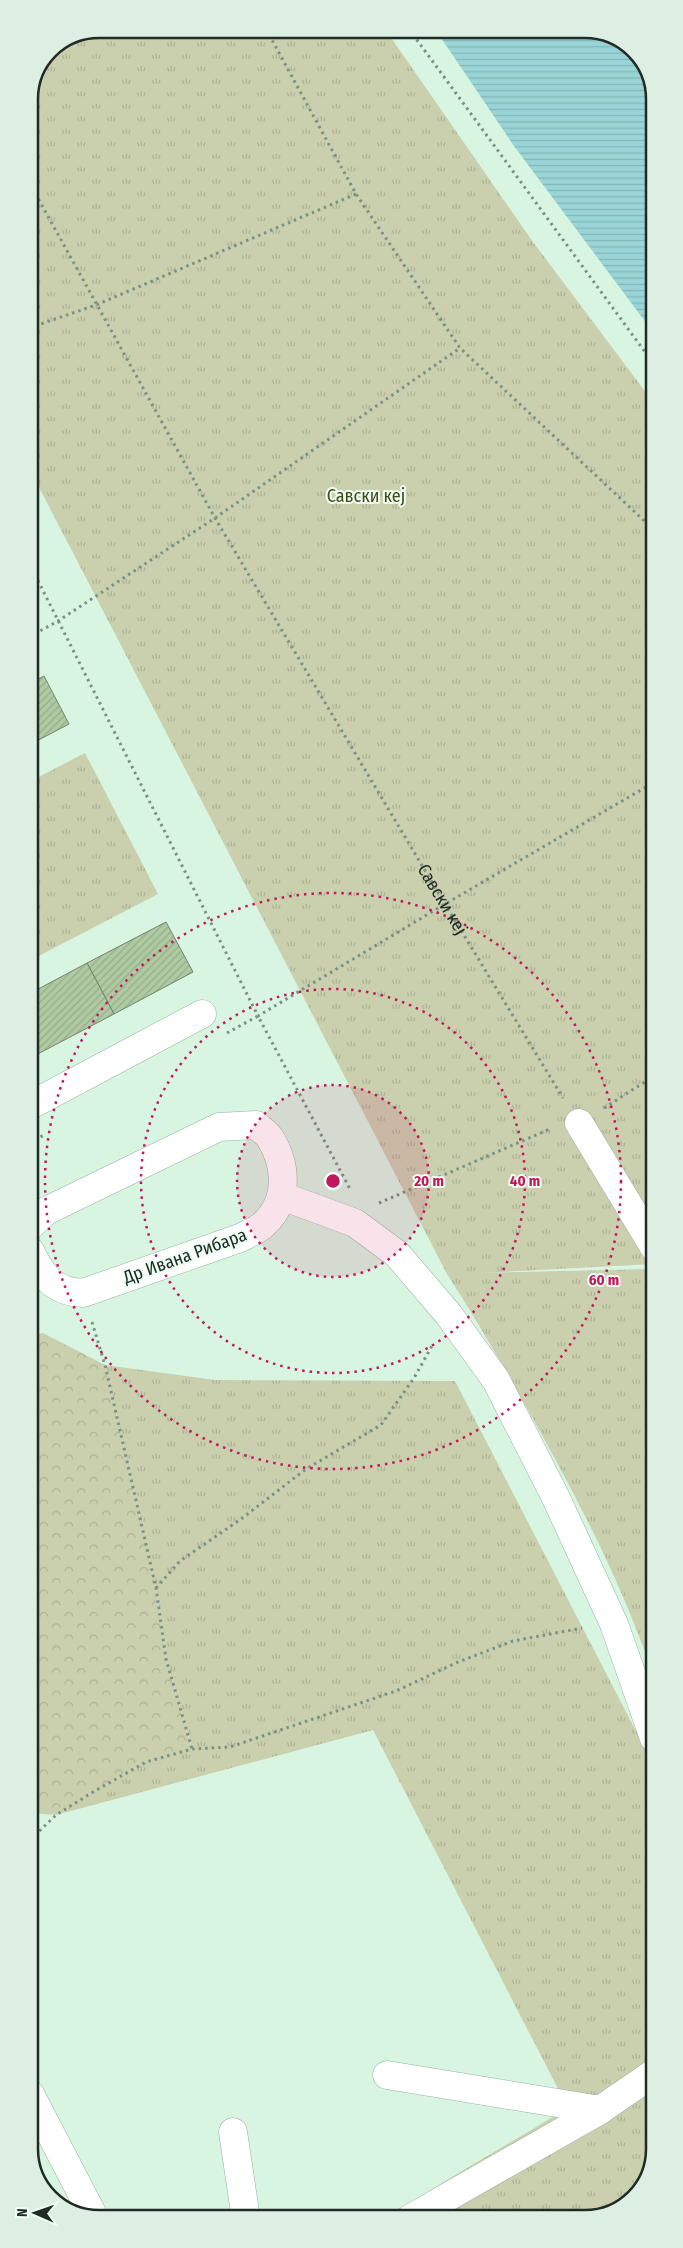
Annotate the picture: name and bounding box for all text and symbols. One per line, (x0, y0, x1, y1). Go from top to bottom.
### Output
park label: Савски кеј (327, 485, 405, 507)
street label: Савски кеј (413, 860, 472, 939)
centre of rings (324, 1172, 342, 1190)
text: 20 m (413, 1172, 444, 1190)
text: 40 m (510, 1172, 540, 1190)
street label: Др Ивана Рибара (119, 1223, 250, 1289)
text: 60 m (589, 1271, 619, 1289)
north arrow (10, 2188, 60, 2238)
text: N (14, 2208, 31, 2217)

